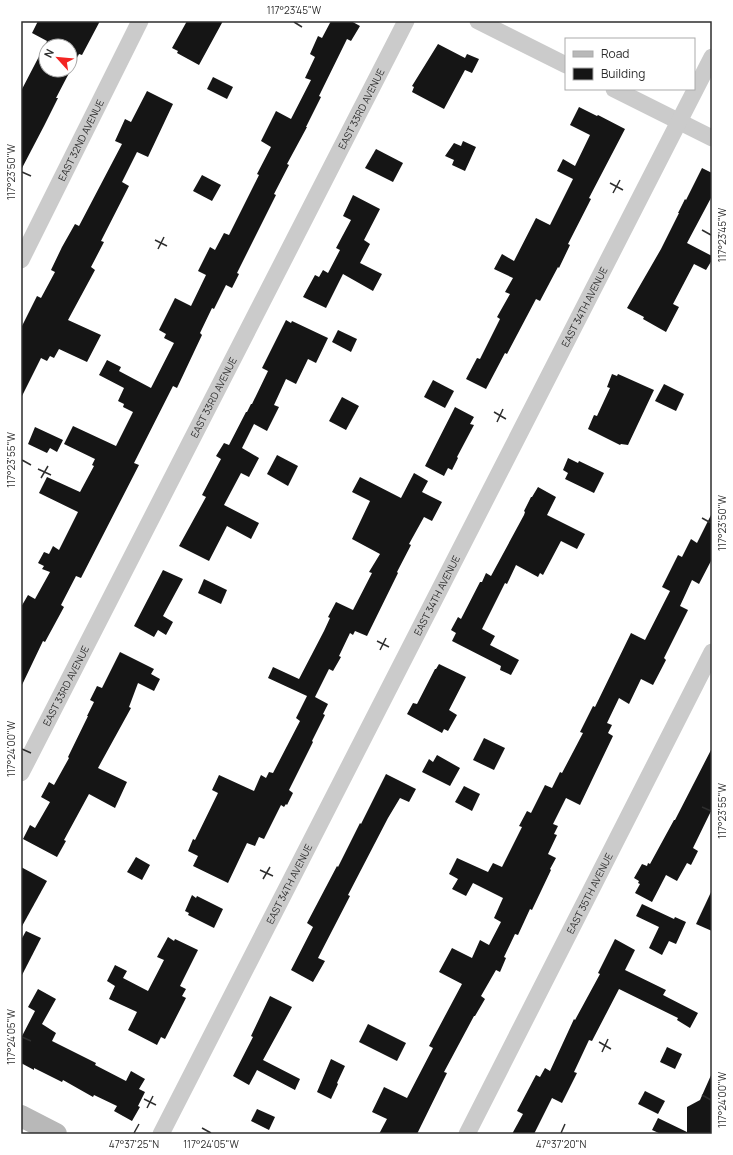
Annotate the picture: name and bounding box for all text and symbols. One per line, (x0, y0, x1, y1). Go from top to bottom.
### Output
text: 117°23'45"W (267, 3, 322, 17)
north arrow (38, 38, 78, 78)
legend (565, 38, 695, 90)
text: Road (601, 45, 629, 62)
text: N (40, 46, 57, 60)
text: Building (601, 65, 645, 82)
street label: EAST 33RD AVENUE (335, 66, 388, 152)
street label: EAST 32ND AVENUE (55, 97, 107, 183)
text: 117°23'50"W (4, 143, 18, 200)
text: 117°23'45"W (715, 207, 729, 262)
street label: EAST 34TH AVENUE (558, 264, 611, 349)
street label: EAST 33RD AVENUE (187, 354, 240, 440)
text: 117°23'55"W (4, 432, 18, 488)
text: 117°23'50"W (715, 494, 729, 551)
street label: EAST 34TH AVENUE (410, 553, 463, 638)
street label: EAST 33RD AVENUE (39, 643, 92, 728)
text: 117°24'00"W (4, 720, 18, 777)
text: 117°23'55"W (715, 783, 729, 839)
street label: EAST 34TH AVENUE (263, 841, 315, 926)
street label: EAST 35TH AVENUE (563, 850, 616, 936)
text: 117°24'05"W (4, 1009, 18, 1065)
text: 117°24'00"W (715, 1071, 729, 1128)
text: 47°37'25"N (109, 1137, 159, 1151)
text: 117°24'05"W (183, 1137, 239, 1151)
text: 47°37'20"N (536, 1137, 586, 1151)

